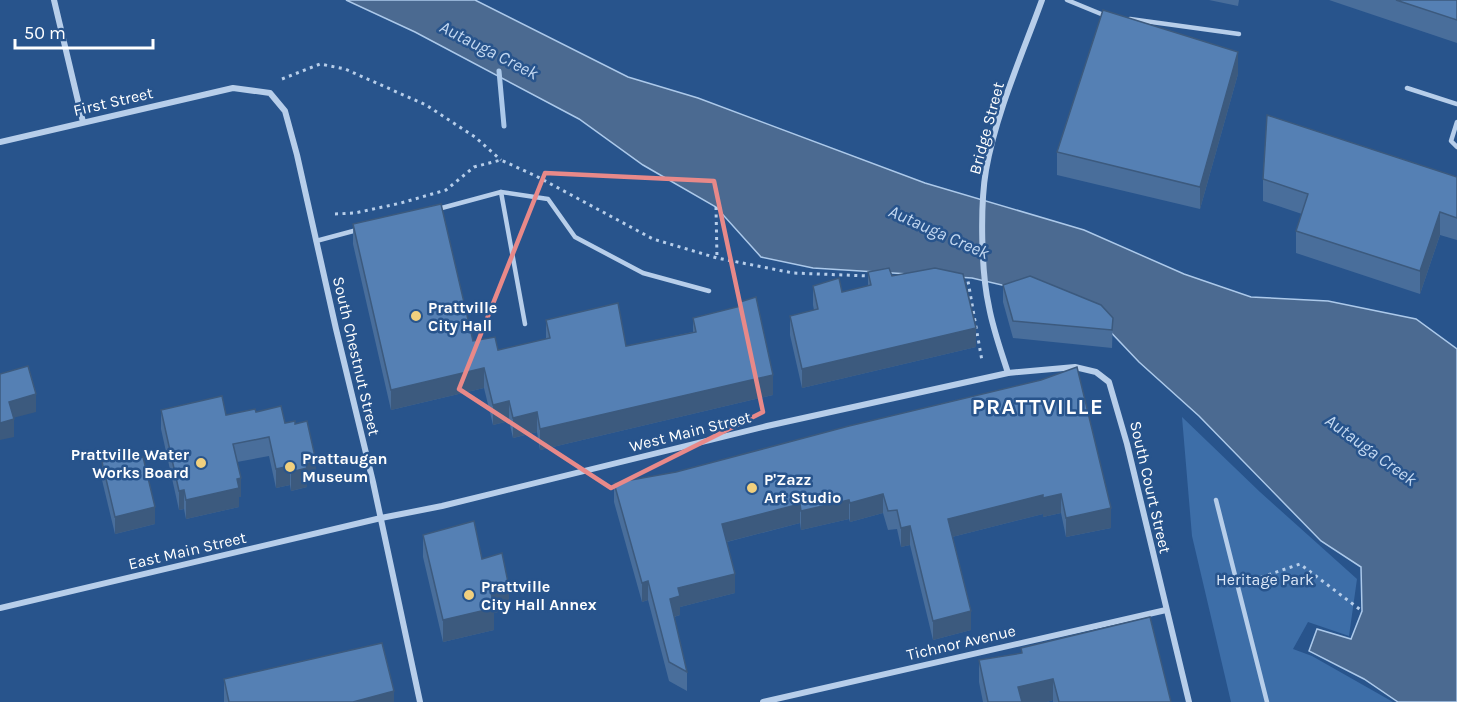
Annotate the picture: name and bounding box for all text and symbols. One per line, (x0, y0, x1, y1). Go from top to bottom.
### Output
scale bar (15, 12, 153, 50)
water label: Autauga Creek (436, 16, 543, 85)
text: 50 m (24, 22, 66, 44)
street label: Bridge Street (965, 80, 1008, 176)
street label: First Street (71, 83, 155, 120)
water label: Autauga Creek (885, 200, 994, 264)
street label: South Chestnut Street (329, 275, 384, 438)
place label: Prattville City Hall (428, 298, 497, 335)
marker: Prattville City Hall (409, 309, 423, 323)
district label: PRATTVILLE (972, 394, 1104, 420)
street label: West Main Street (627, 407, 753, 456)
water label: Autauga Creek (1321, 409, 1422, 491)
street label: South Court Street (1126, 419, 1175, 555)
place label: Prattville Water Works Board (71, 445, 190, 482)
place label: Prattaugan Museum (302, 449, 388, 486)
marker: Prattville Water Works Board (194, 456, 208, 470)
marker: Prattaugan Museum (283, 460, 297, 474)
place label: P'Zazz Art Studio (764, 470, 841, 507)
marker: P'Zazz Art Studio (745, 481, 759, 495)
street label: East Main Street (126, 528, 248, 573)
park label: Heritage Park (1216, 570, 1314, 589)
place label: Prattville City Hall Annex (481, 577, 597, 614)
marker: Prattville City Hall Annex (462, 588, 476, 602)
street label: Tichnor Avenue (905, 621, 1017, 664)

